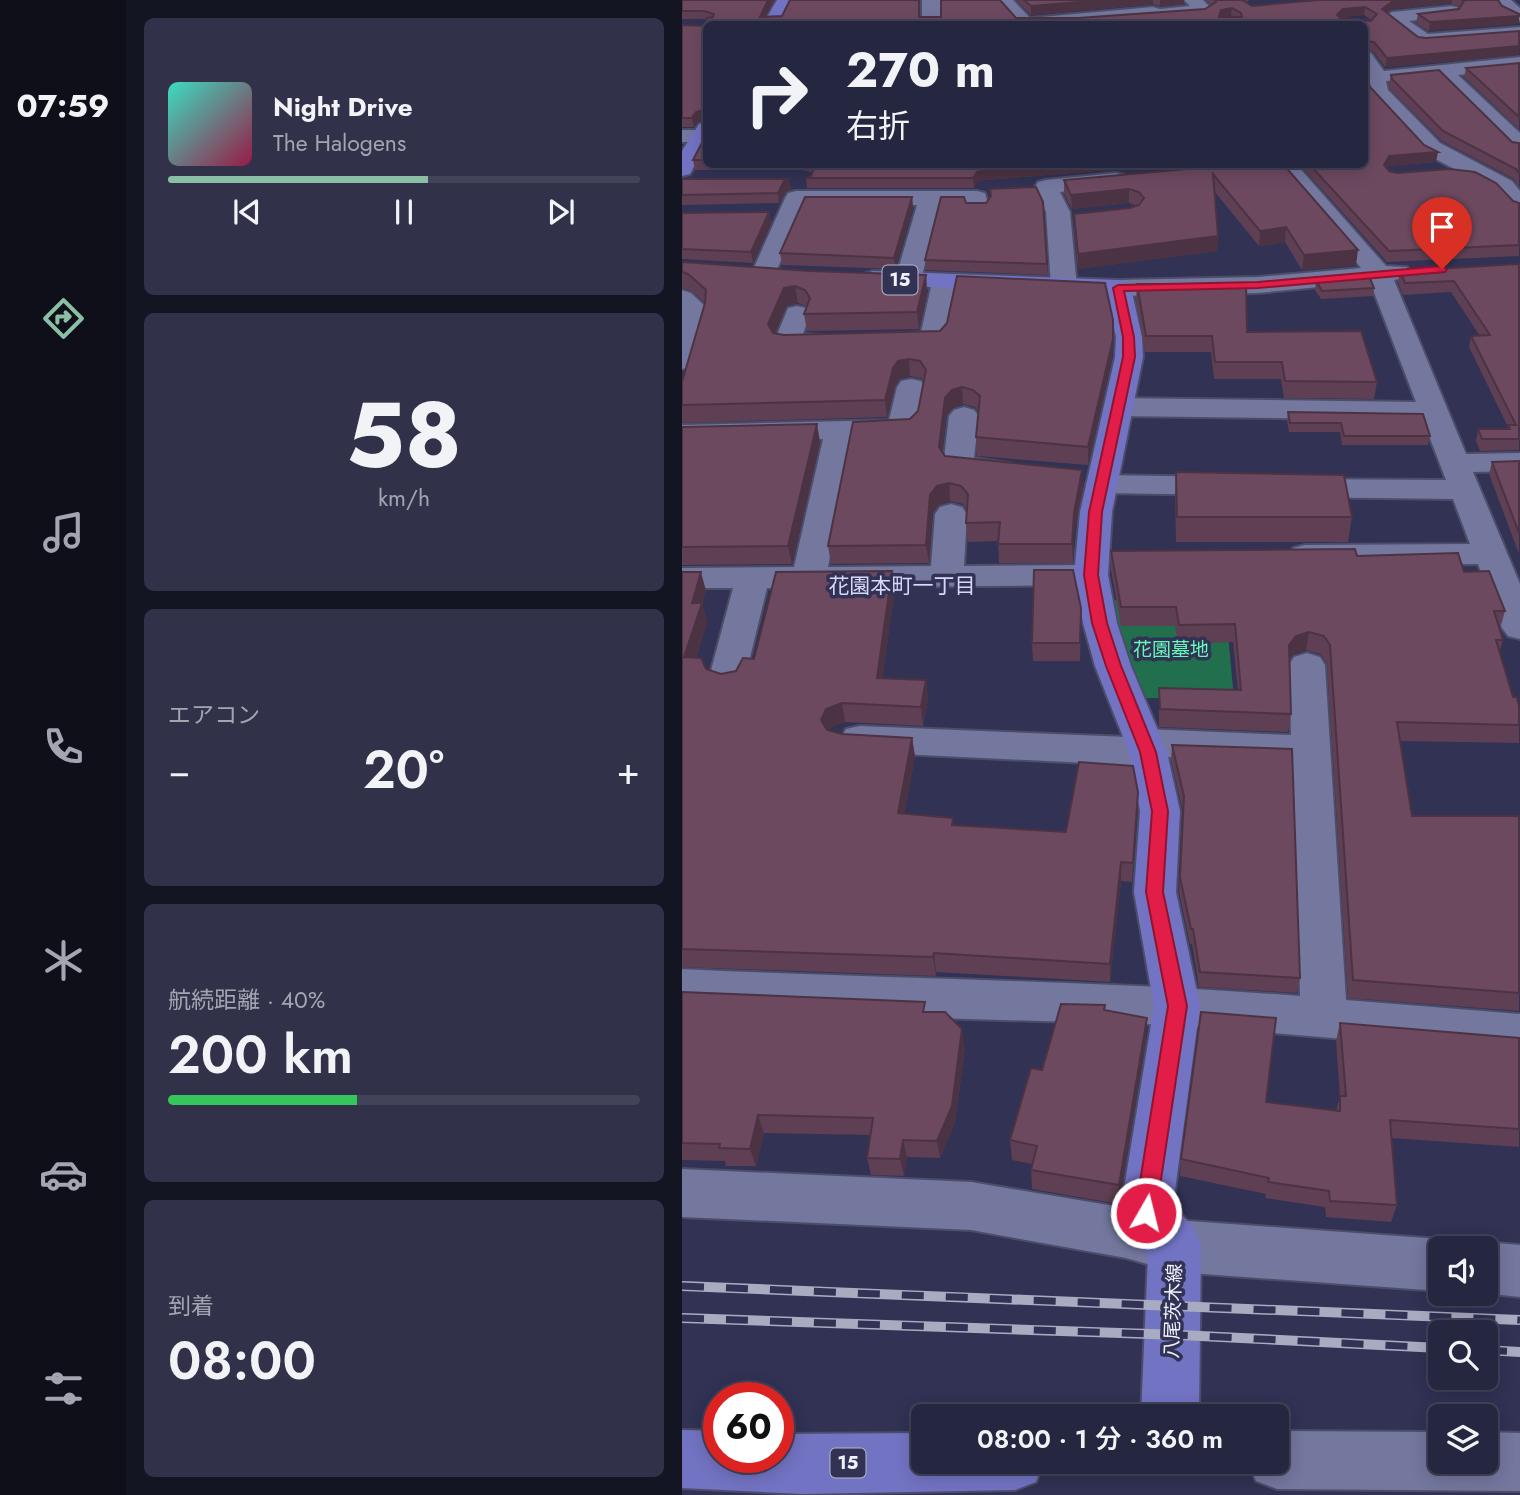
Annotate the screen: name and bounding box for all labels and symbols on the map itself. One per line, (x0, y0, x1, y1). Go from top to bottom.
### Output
pin (1412, 197, 1472, 269)
road number: 15 (882, 266, 917, 294)
district label: 花園本町一丁目 (829, 571, 976, 601)
park label: 花園墓地 (1133, 636, 1209, 663)
position arrow (1109, 1176, 1183, 1250)
street label: 八尾茨木線 (1158, 1263, 1188, 1359)
speed limit sign: 60 (703, 1382, 794, 1473)
road number: 15 (830, 1448, 866, 1478)

